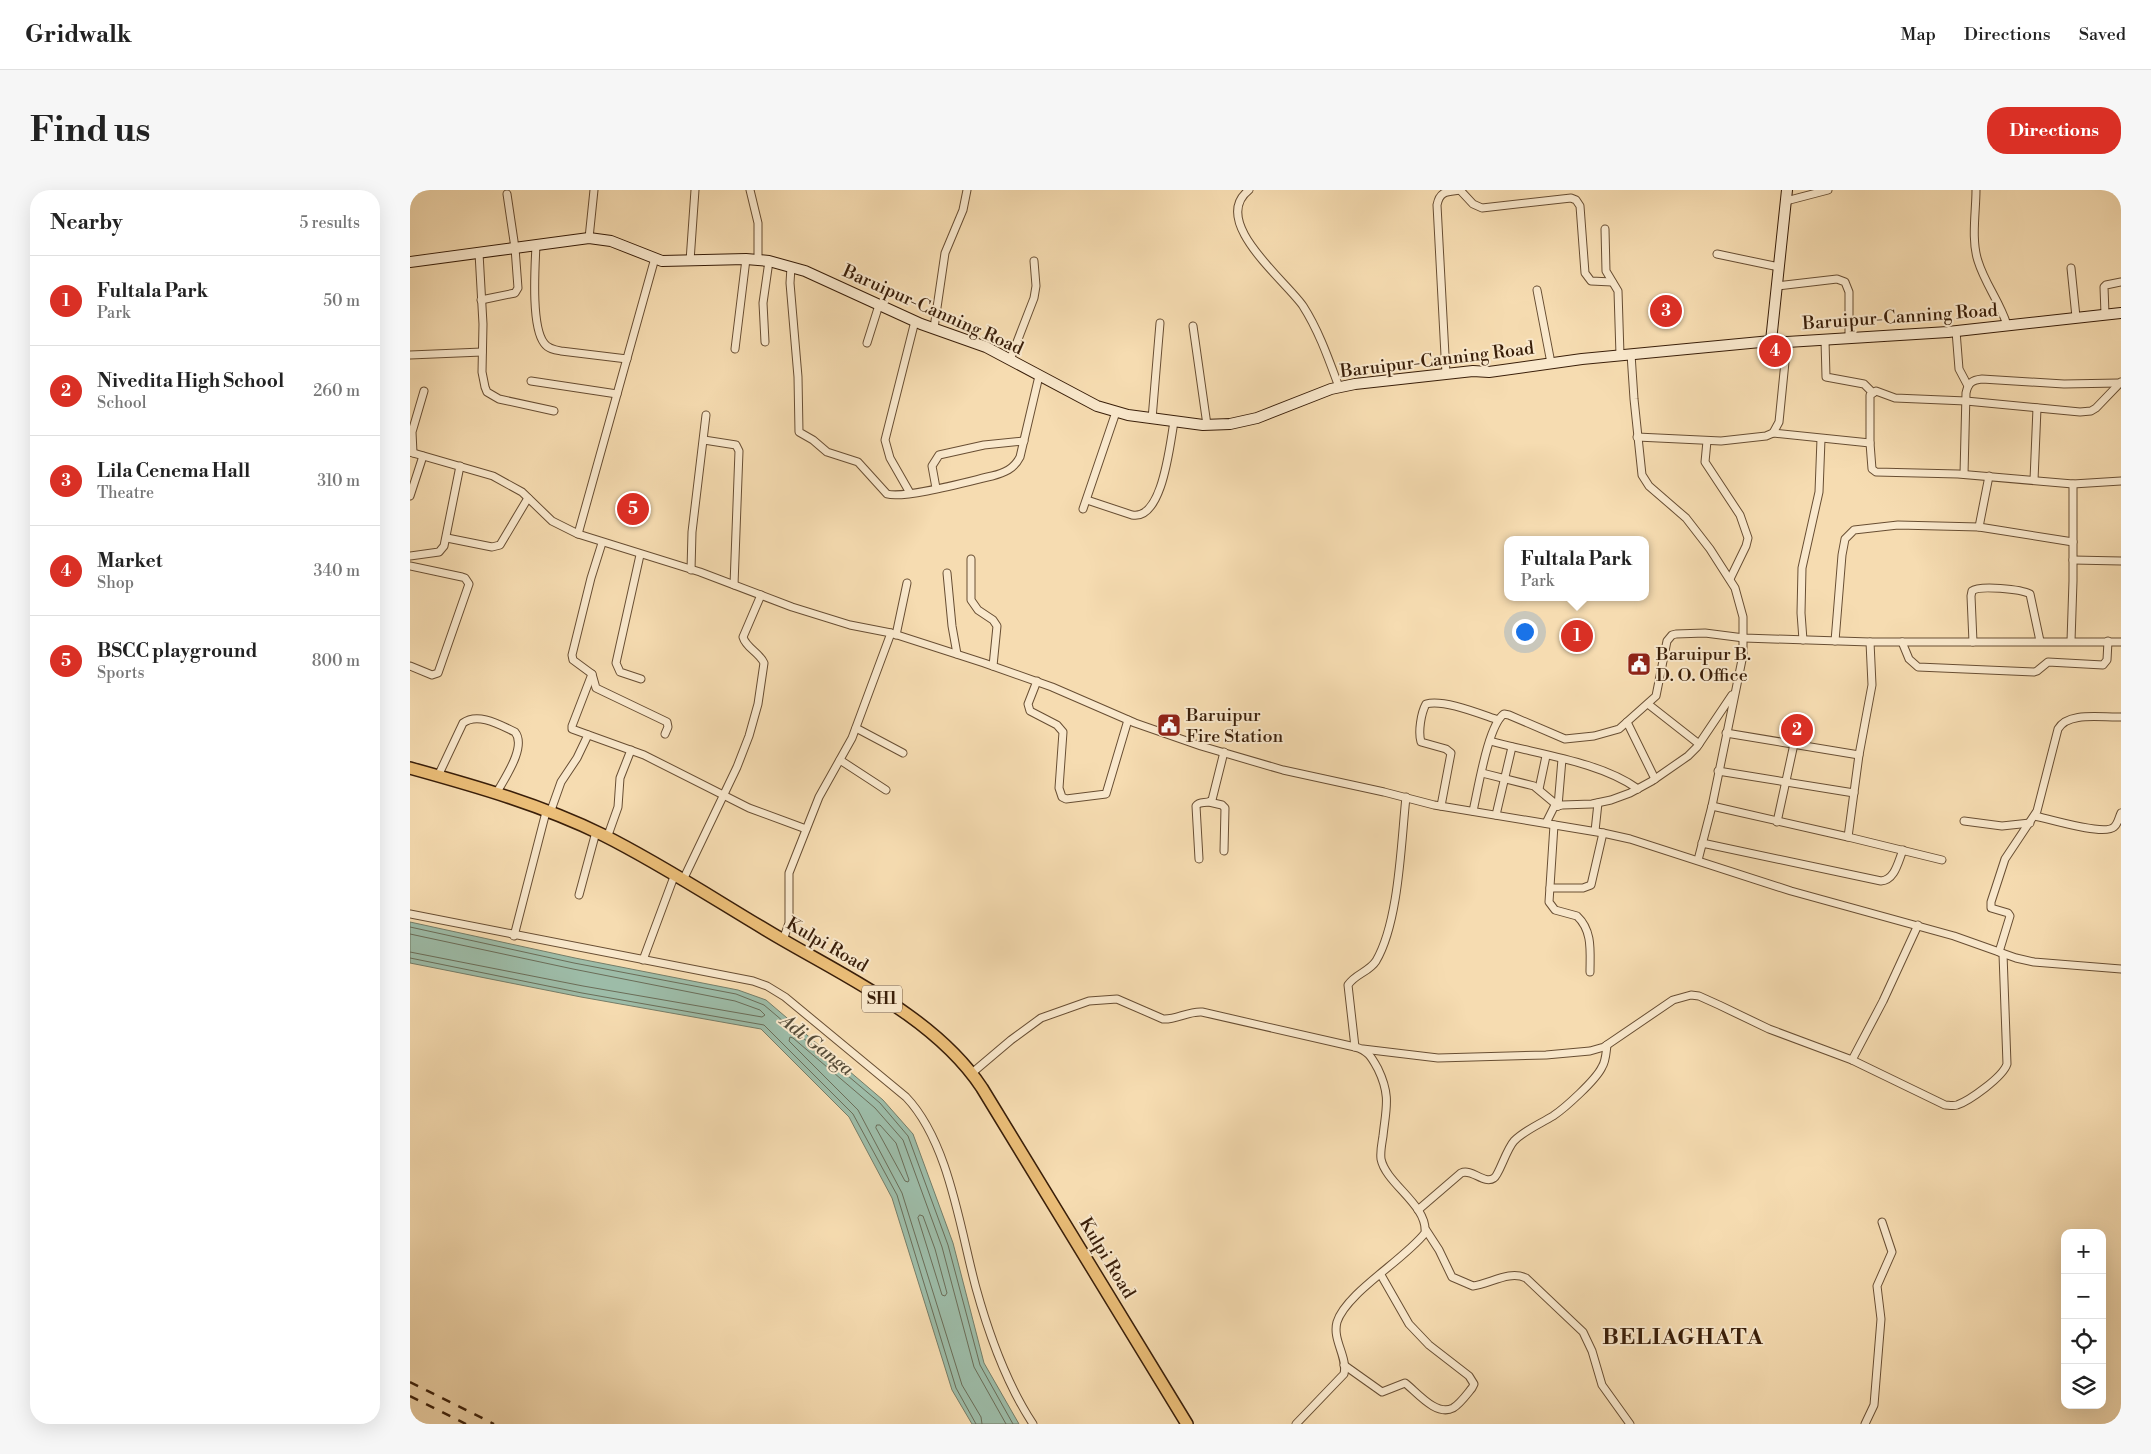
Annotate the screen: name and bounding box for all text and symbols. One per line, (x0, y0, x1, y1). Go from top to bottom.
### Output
text: Gridwalk (25, 20, 132, 50)
text: Map (1900, 23, 1936, 46)
text: Directions (1964, 23, 2051, 46)
text: Saved (2079, 23, 2126, 46)
button: Directions (1987, 107, 2121, 154)
text: Find us (30, 109, 150, 152)
text: Nearby (50, 210, 123, 236)
text: 5 results (299, 213, 360, 233)
street label: Baruipur-Canning Road (838, 259, 1028, 361)
text: Fultala Park (97, 279, 208, 303)
text: 1 (62, 291, 70, 311)
text: 50 m (323, 291, 360, 311)
pin: 3 (1650, 292, 1682, 330)
street label: Baruipur-Canning Road (1801, 299, 1999, 335)
text: Park (97, 303, 130, 323)
pin: 4 (1759, 332, 1791, 370)
street label: Baruipur-Canning Road (1338, 337, 1536, 383)
text: Nivedita High School (97, 369, 284, 393)
text: 2 (61, 381, 71, 401)
text: 260 m (313, 381, 360, 401)
text: School (97, 393, 146, 413)
text: Lila Cenema Hall (97, 459, 250, 483)
text: 3 (61, 471, 71, 491)
text: 310 m (317, 471, 360, 491)
text: Theatre (97, 483, 154, 503)
pin: 5 (617, 490, 649, 528)
popup (1504, 536, 1649, 601)
text: Fultala Park (1521, 547, 1632, 571)
text: Market (97, 549, 163, 573)
text: 4 (61, 561, 71, 581)
text: 340 m (313, 561, 360, 581)
text: Park (1521, 571, 1554, 591)
text: Shop (97, 573, 134, 593)
pin: 1 (1561, 617, 1593, 655)
your location (1512, 619, 1538, 645)
text: BSCC playground (97, 639, 257, 663)
place label: Baruipur B. D. O. Office (1655, 643, 1751, 687)
text: 5 (61, 651, 71, 671)
text: 800 m (312, 651, 360, 671)
public building icon: Baruipur B. D. O. Office (1626, 651, 1652, 677)
text: Sports (97, 663, 144, 683)
place label: Baruipur Fire Station (1185, 704, 1284, 748)
pin: 2 (1781, 711, 1813, 749)
public building icon: Baruipur Fire Station (1156, 712, 1182, 738)
street label: Kulpi Road (782, 912, 873, 978)
road number: SH1 (862, 986, 902, 1012)
water label: Adi Ganga (774, 1008, 859, 1081)
street label: Kulpi Road (1074, 1213, 1141, 1303)
map controls (2061, 1229, 2106, 1409)
button: + (2061, 1229, 2106, 1274)
button: − (2061, 1274, 2106, 1319)
button: locate (2061, 1319, 2106, 1364)
district label: BELIAGHATA (1602, 1324, 1764, 1351)
button: layers (2061, 1364, 2106, 1409)

